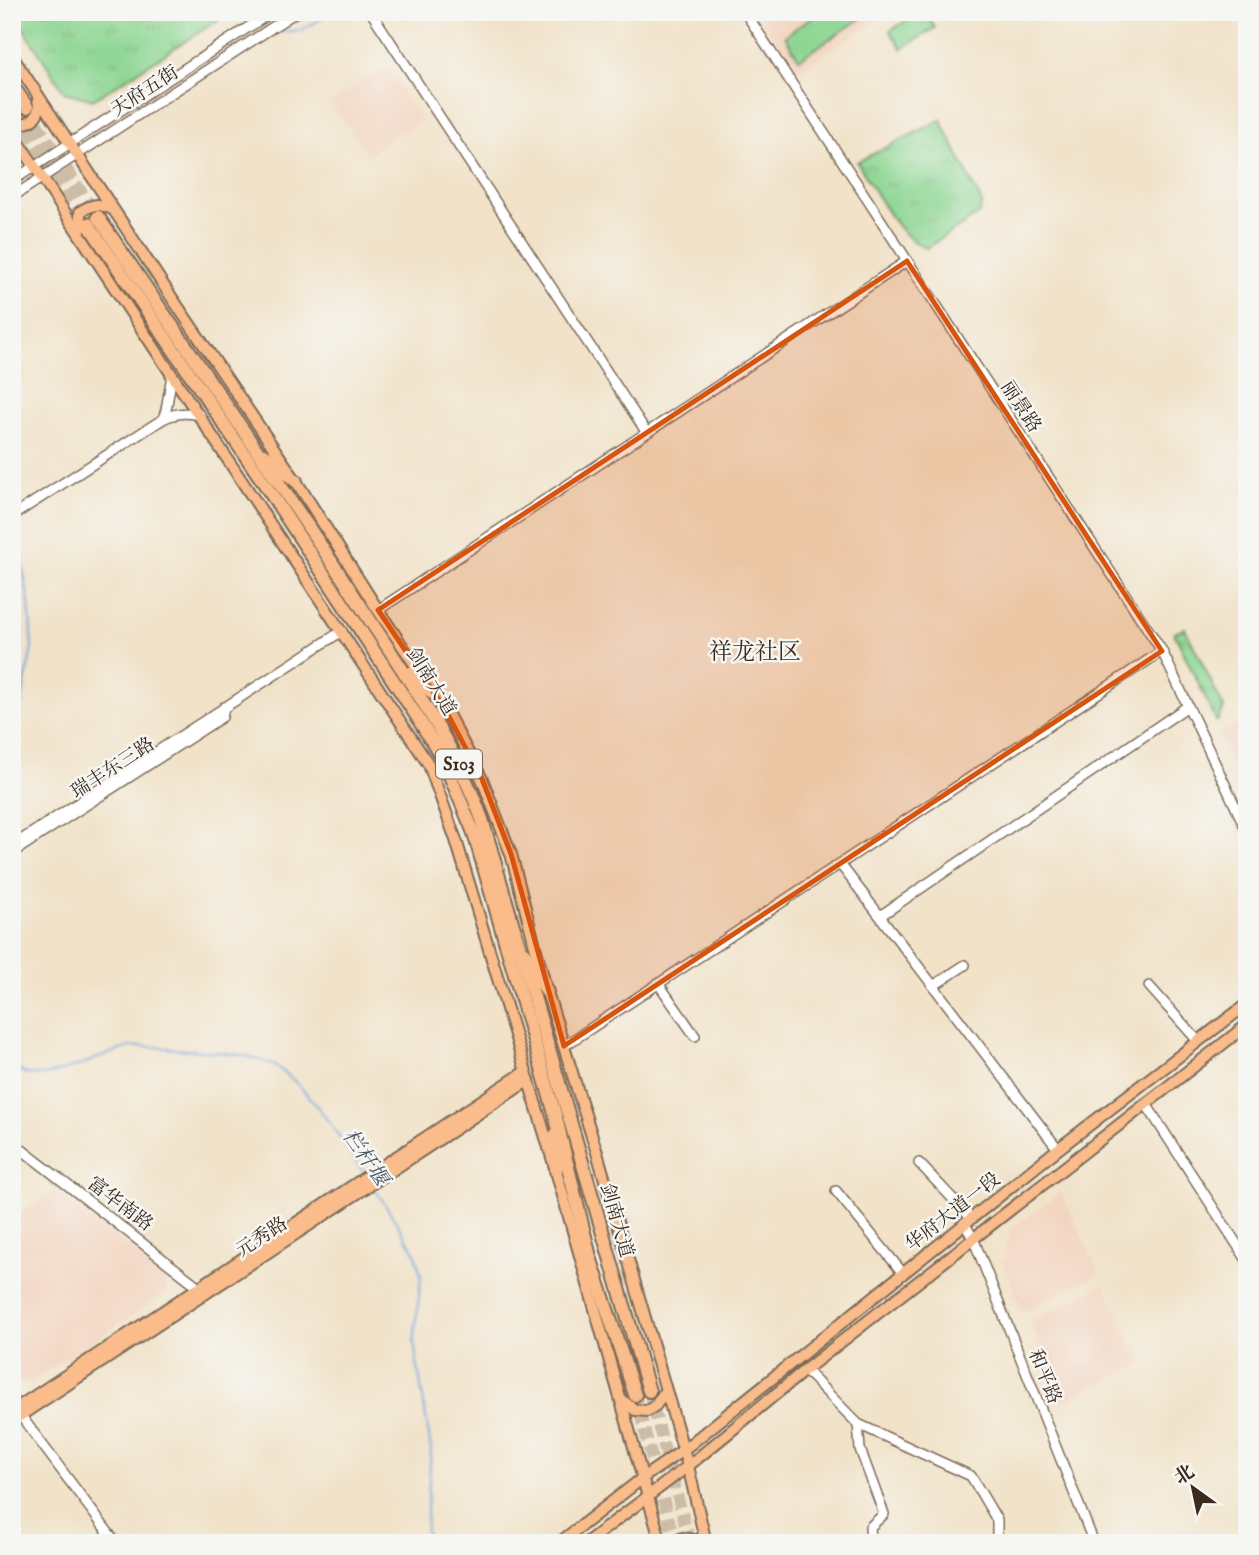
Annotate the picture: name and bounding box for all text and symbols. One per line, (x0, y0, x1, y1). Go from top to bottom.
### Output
street label: 天府五街 (107, 61, 184, 122)
street label: 丽景路 (995, 377, 1046, 438)
district label: 祥龙社区 (709, 638, 801, 667)
street label: 剑南大道 (400, 643, 461, 721)
street label: 瑞丰东三路 (67, 733, 159, 805)
road number: S103 (436, 750, 482, 778)
water label: 栏杆堰 (336, 1124, 396, 1194)
street label: 华府大道一段 (901, 1168, 1006, 1257)
street label: 富华南路 (82, 1172, 157, 1237)
street label: 剑南大道 (594, 1181, 638, 1260)
street label: 元秀路 (232, 1212, 293, 1263)
street label: 和平路 (1022, 1346, 1066, 1408)
north arrow (1158, 1454, 1228, 1524)
text: 北 (1170, 1460, 1199, 1491)

